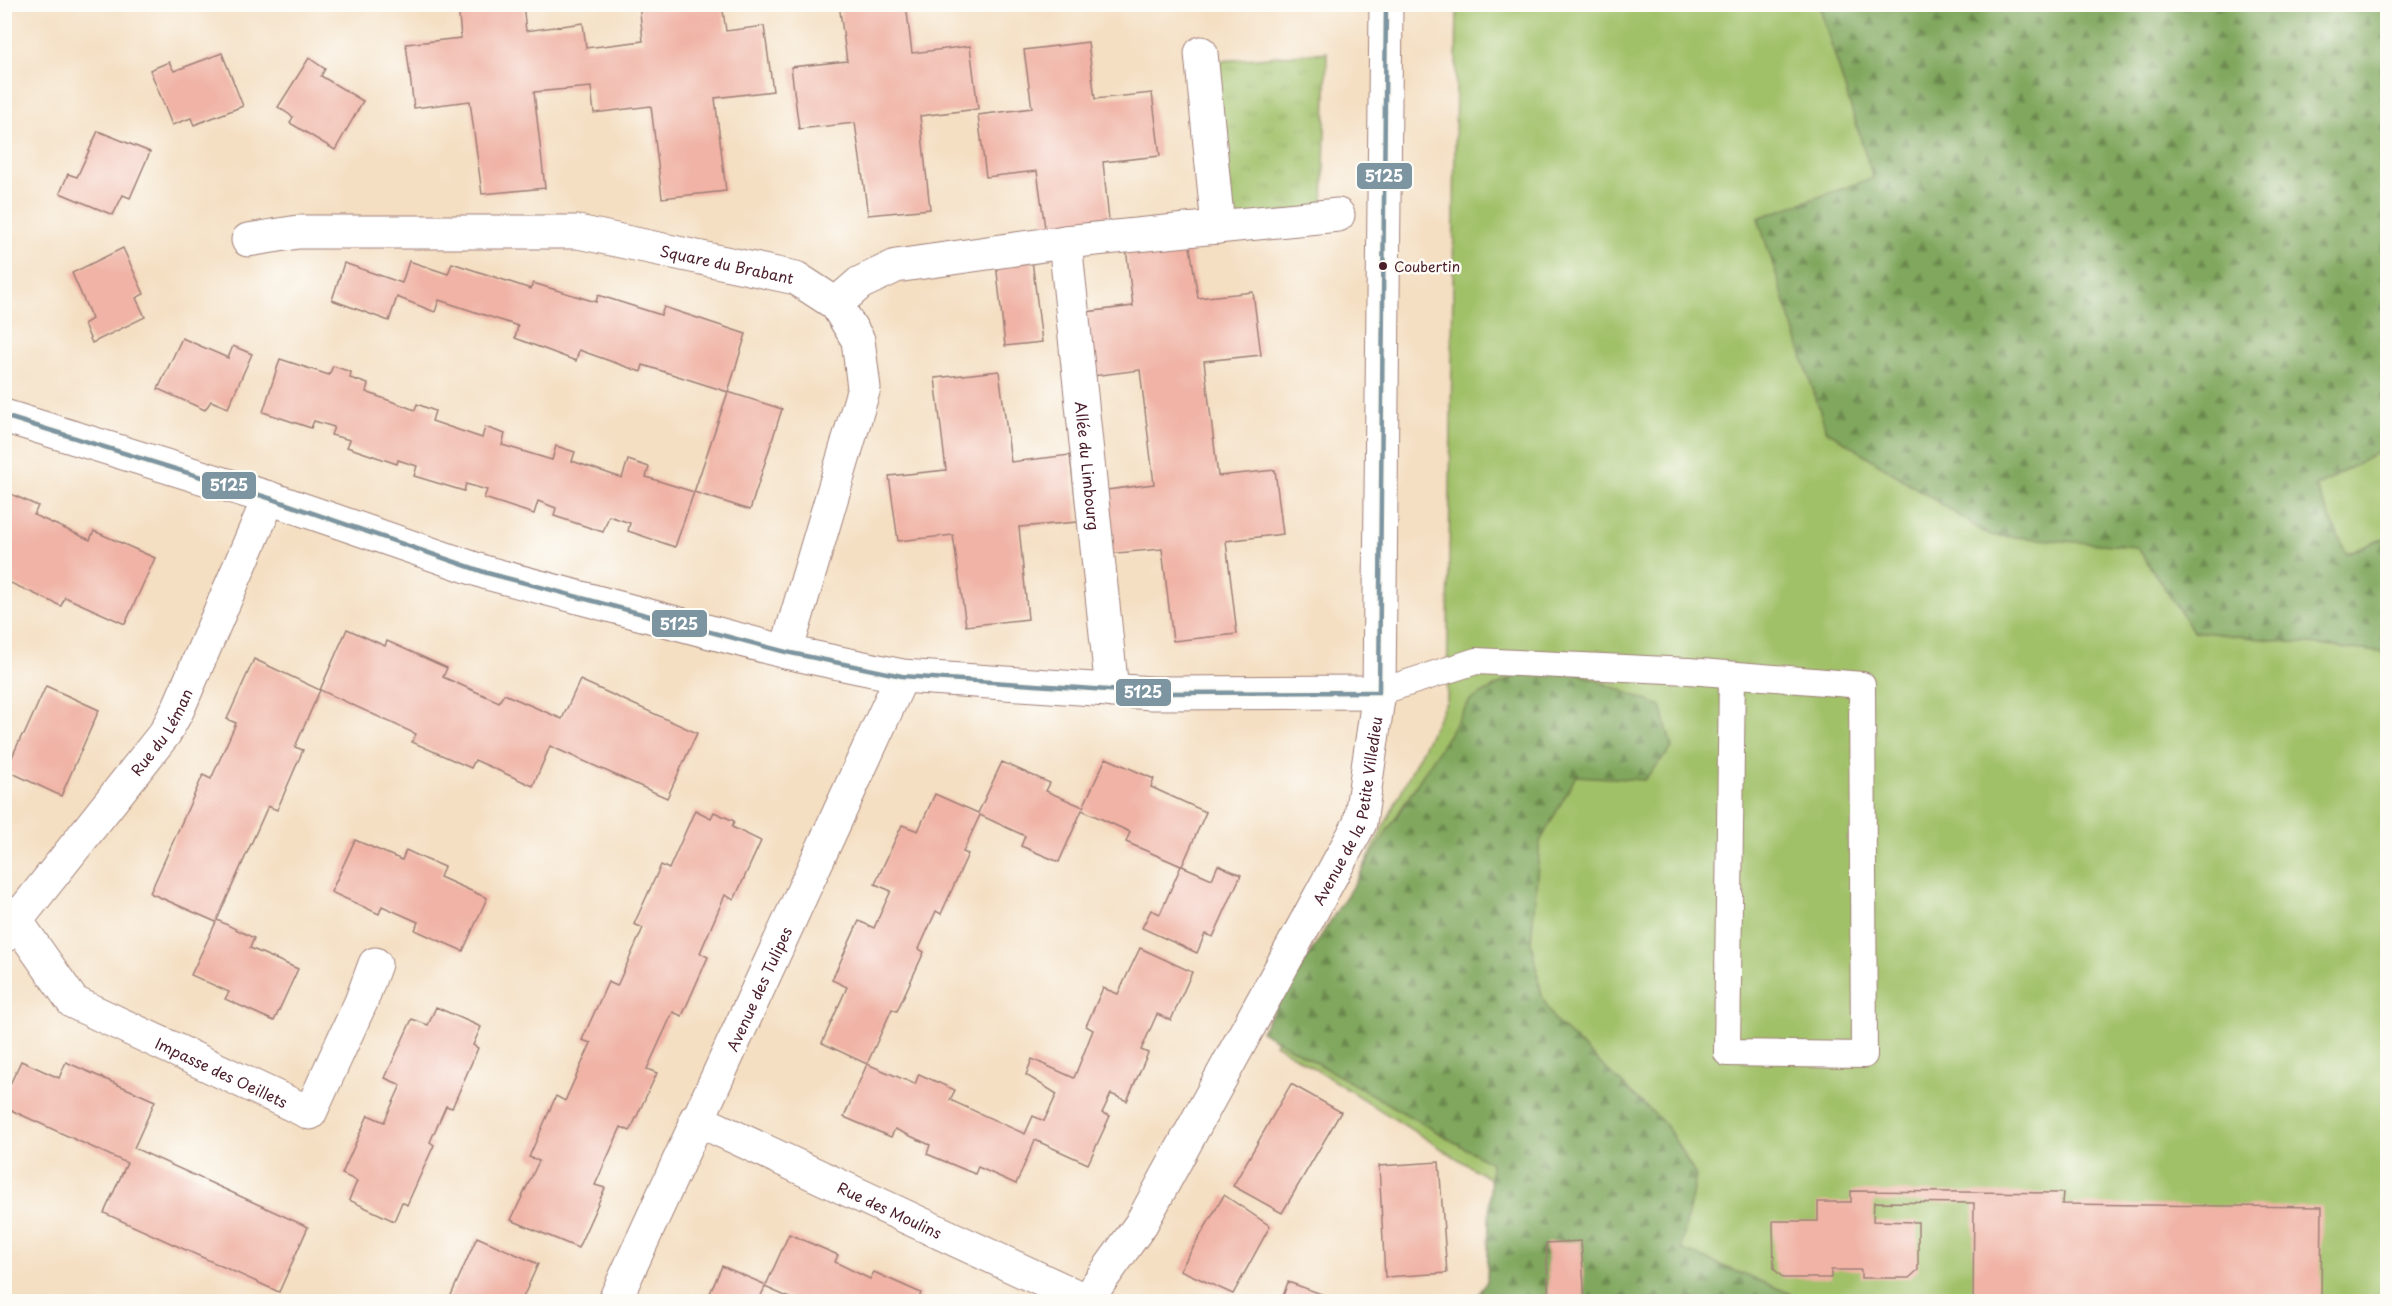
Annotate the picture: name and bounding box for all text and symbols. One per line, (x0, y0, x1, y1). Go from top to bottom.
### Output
line badge: 5125 (1356, 162, 1413, 190)
text: 5125 (1365, 163, 1403, 187)
street label: Square du Brabant (658, 238, 796, 289)
place label: Coubertin (1394, 256, 1460, 277)
marker: Coubertin (1377, 260, 1389, 272)
street label: Allée du Limbourg (1070, 400, 1107, 531)
line badge: 5125 (201, 471, 257, 500)
text: 5125 (210, 472, 248, 496)
line badge: 5125 (651, 609, 708, 638)
text: 5125 (660, 611, 698, 635)
line badge: 5125 (1115, 678, 1172, 707)
text: 5125 (1124, 679, 1162, 703)
street label: Rue du Léman (124, 685, 197, 780)
street label: Avenue de la Petite Villedieu (1306, 715, 1387, 909)
street label: Avenue des Tulipes (720, 922, 797, 1055)
street label: Impasse des Oeillets (152, 1031, 292, 1113)
street label: Rue des Moulins (834, 1175, 946, 1244)

